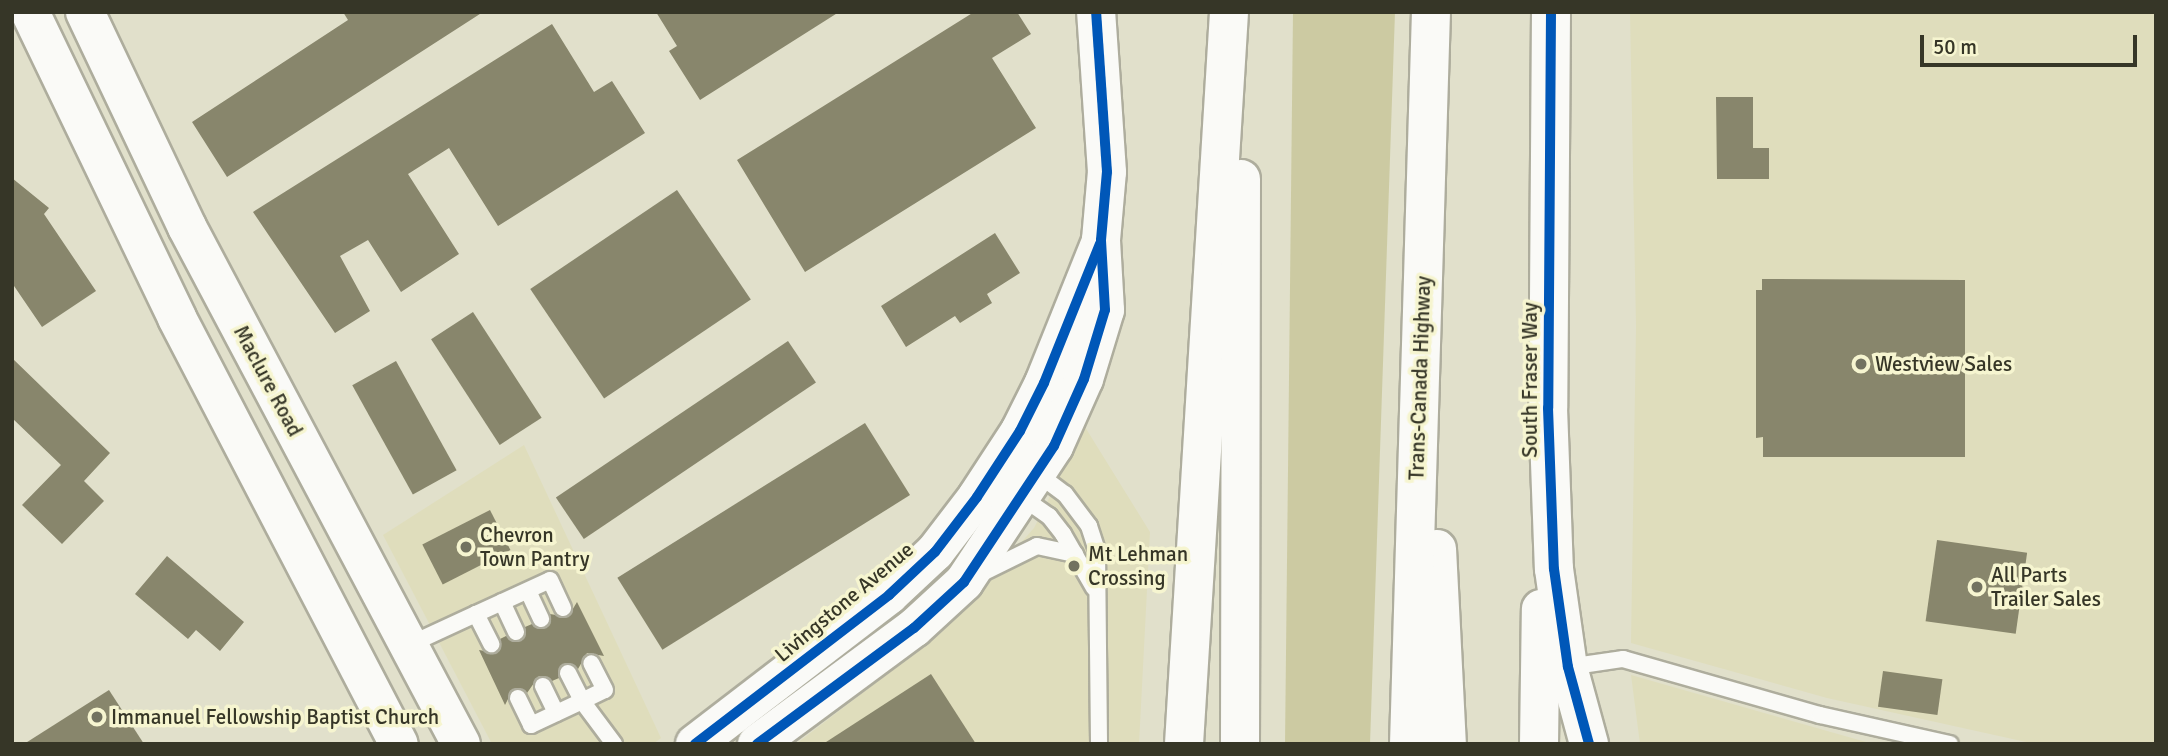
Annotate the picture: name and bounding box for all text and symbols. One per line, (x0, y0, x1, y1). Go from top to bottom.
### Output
scale bar (1923, 21, 2140, 65)
text: 50 m (1933, 34, 1977, 60)
street label: Trans-Canada Highway (1404, 275, 1436, 481)
street label: South Fraser Way (1517, 302, 1543, 458)
street label: Maclure Road (228, 321, 308, 441)
place label: Westview Sales (1875, 351, 2012, 377)
marker: Westview Sales (1853, 356, 1869, 372)
place label: Chevron Town Pantry (480, 522, 590, 572)
street label: Livingstone Avenue (770, 537, 918, 667)
marker: Chevron Town Pantry (458, 539, 474, 555)
place label: Mt Lehman Crossing (1088, 541, 1188, 591)
marker: Mt Lehman Crossing (1066, 558, 1082, 574)
place label: All Parts Trailer Sales (1991, 562, 2101, 612)
marker: All Parts Trailer Sales (1969, 579, 1985, 595)
place label: Immanuel Fellowship Baptist Church (111, 704, 439, 730)
marker: Immanuel Fellowship Baptist Church (89, 709, 105, 725)

